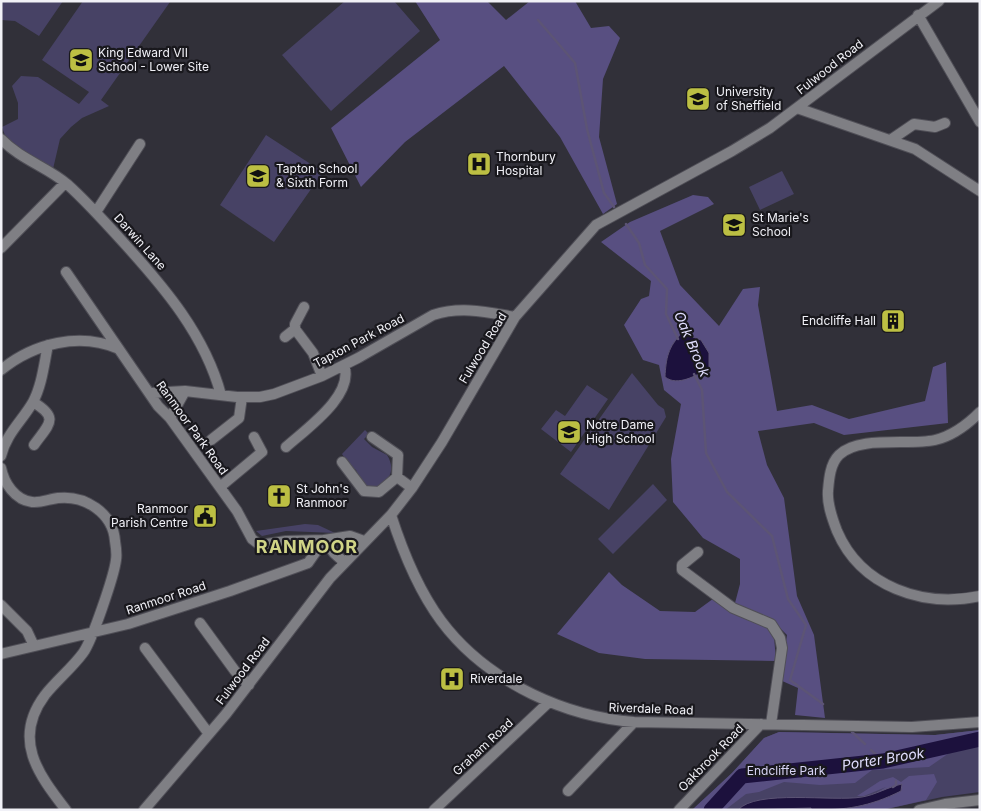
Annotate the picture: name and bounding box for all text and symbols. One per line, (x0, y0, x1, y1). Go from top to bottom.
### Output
street label: Fulwood Road (793, 36, 866, 97)
place label: King Edward VII School - Lower Site (98, 45, 209, 74)
school or university icon: King Edward VII School - Lower Site (68, 47, 94, 73)
place label: University of Sheffield (716, 84, 781, 113)
school or university icon: University of Sheffield (685, 86, 711, 112)
place label: Thornbury Hospital (496, 149, 556, 178)
hospital icon: Thornbury Hospital (466, 151, 492, 177)
place label: Tapton School & Sixth Form (276, 161, 357, 190)
school or university icon: Tapton School & Sixth Form (245, 163, 271, 189)
street label: Darwin Lane (111, 210, 170, 273)
place label: St Marie's School (752, 210, 809, 239)
school or university icon: St Marie's School (721, 212, 747, 238)
water label: Oak Brook (671, 308, 714, 379)
building icon: Endcliffe Hall (880, 308, 906, 334)
street label: Fulwood Road (455, 309, 510, 386)
street label: Tapton Park Road (311, 310, 407, 371)
place label: Endcliffe Hall (802, 313, 876, 328)
street label: Ranmoor Park Road (153, 378, 231, 478)
place label: Notre Dame High School (586, 417, 655, 446)
school or university icon: Notre Dame High School (556, 419, 582, 445)
place label: St John's Ranmoor (296, 481, 349, 510)
church icon: St John's Ranmoor (266, 483, 292, 509)
place label: Ranmoor Parish Centre (111, 501, 188, 530)
public building icon: Ranmoor Parish Centre (192, 503, 218, 529)
district label: RANMOOR (256, 536, 358, 557)
street label: Ranmoor Road (124, 578, 208, 618)
street label: Fulwood Road (212, 634, 273, 707)
hospital icon: Riverdale (439, 666, 465, 692)
place label: Riverdale (470, 671, 522, 686)
street label: Riverdale Road (608, 700, 694, 717)
street label: Graham Road (449, 715, 516, 778)
street label: Oakbrook Road (675, 721, 746, 794)
water label: Porter Brook (841, 744, 926, 773)
park label: Endcliffe Park (747, 763, 826, 778)

